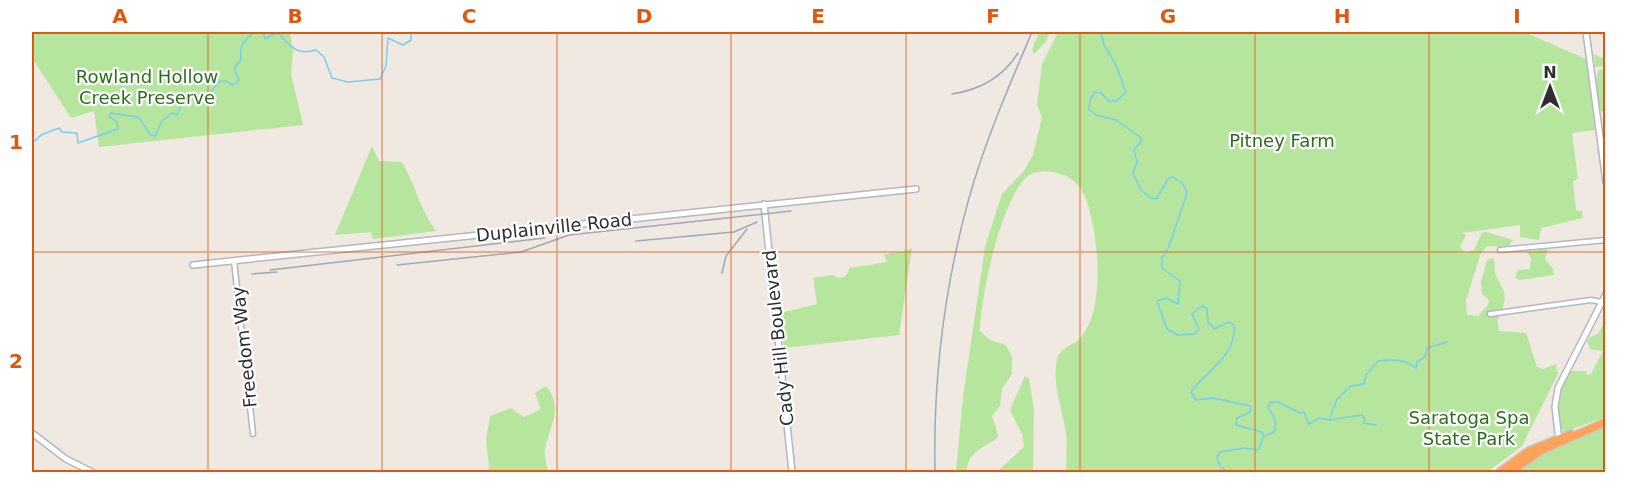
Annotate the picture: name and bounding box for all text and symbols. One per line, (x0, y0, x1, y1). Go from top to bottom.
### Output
text: A (112, 4, 128, 28)
text: B (287, 4, 303, 28)
text: C (462, 4, 476, 28)
text: D (636, 4, 652, 28)
text: E (811, 4, 825, 28)
text: F (986, 4, 1000, 28)
text: G (1160, 4, 1176, 28)
text: H (1334, 4, 1350, 28)
text: I (1513, 4, 1521, 28)
north arrow (1520, 57, 1580, 117)
text: N (1543, 63, 1557, 82)
park label: Rowland Hollow Creek Preserve (76, 66, 218, 108)
text: 1 (9, 130, 23, 154)
park label: Pitney Farm (1229, 130, 1335, 151)
street label: Duplainville Road (475, 208, 633, 246)
street label: Cady Hill Boulevard (758, 249, 798, 427)
street label: Freedom Way (227, 285, 261, 409)
text: 2 (9, 349, 23, 373)
park label: Saratoga Spa State Park (1408, 407, 1530, 449)

